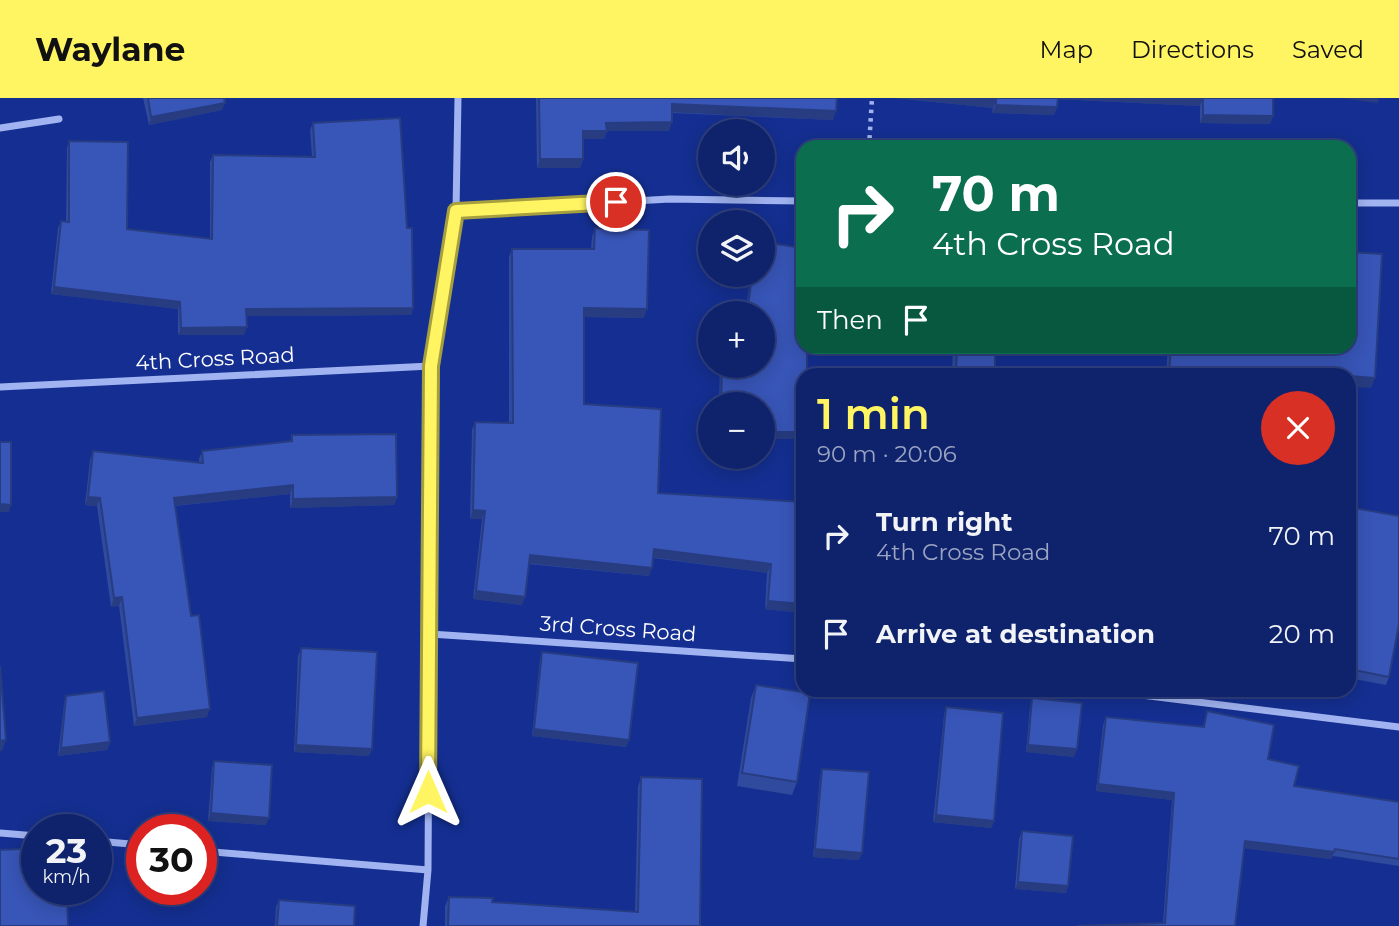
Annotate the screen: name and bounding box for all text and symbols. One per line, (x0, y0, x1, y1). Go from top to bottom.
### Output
text: Waylane (35, 29, 185, 69)
text: Map (1040, 35, 1093, 64)
text: Directions (1131, 35, 1254, 64)
text: Saved (1292, 35, 1364, 64)
map controls (698, 119, 775, 469)
button: sound (698, 119, 775, 196)
text: 70 m (932, 164, 1060, 223)
icon: right (817, 168, 908, 259)
pin (586, 172, 646, 232)
icon: arrive (597, 183, 635, 221)
button: layers (698, 210, 775, 287)
text: 4th Cross Road (932, 224, 1175, 263)
button: + (698, 301, 775, 378)
icon: arrive (897, 301, 935, 339)
text: Then (817, 304, 883, 336)
street label: 4th Cross Road (135, 342, 295, 375)
text: 1 min (817, 388, 930, 440)
button: close (1261, 391, 1335, 465)
button: − (698, 392, 775, 469)
text: 90 m · 20:06 (817, 440, 957, 468)
text: Turn right (876, 506, 1012, 538)
icon: right (817, 517, 855, 555)
text: 70 m (1269, 520, 1335, 552)
text: 4th Cross Road (876, 538, 1050, 566)
street label: 3rd Cross Road (539, 611, 697, 646)
icon: arrive (817, 615, 855, 653)
text: Arrive at destination (876, 618, 1155, 650)
text: 20 m (1269, 618, 1335, 650)
position arrow (391, 755, 465, 829)
speed limit sign: 30 (126, 814, 217, 905)
text: 23 (46, 829, 87, 872)
text: km/h (42, 866, 91, 888)

